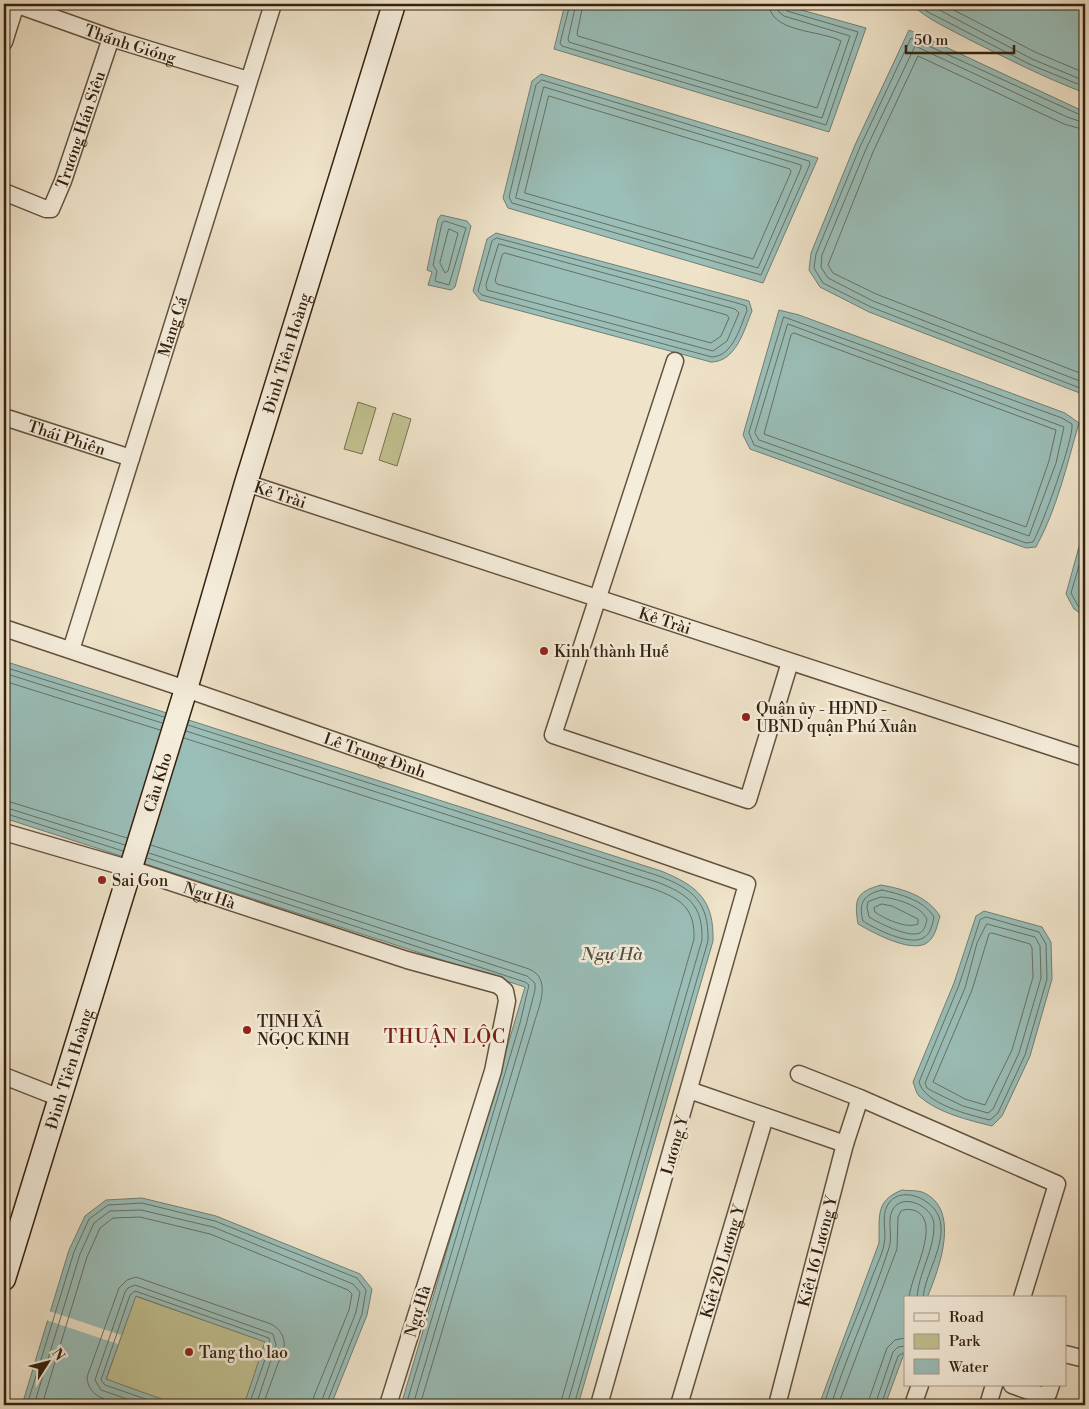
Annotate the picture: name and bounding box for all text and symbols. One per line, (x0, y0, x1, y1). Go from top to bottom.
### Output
street label: Thánh Gióng (82, 20, 179, 69)
scale bar (906, 22, 1014, 54)
text: 50 m (914, 31, 948, 50)
street label: Trương Hán Siêu (52, 69, 110, 192)
street label: Đinh Tiên Hoàng (259, 290, 315, 416)
street label: Mang Cá (154, 293, 192, 360)
street label: Thái Phiên (25, 416, 108, 460)
street label: Kẻ Trài (251, 477, 309, 513)
street label: Kẻ Trài (636, 603, 693, 639)
place label: Kinh thành Huế (554, 642, 669, 662)
marker: Kinh thành Huế (538, 645, 550, 657)
place label: Quận ủy - HĐND - UBND quận Phú Xuân (756, 699, 918, 737)
marker: Quận ủy - HĐND - UBND quận Phú Xuân (740, 711, 752, 723)
street label: Lê Trung Đình (321, 729, 429, 783)
street label: Cầu Kho (140, 750, 177, 815)
place label: Sai Gon (112, 871, 169, 891)
marker: Sai Gon (96, 874, 108, 886)
street label: Ngự Hà (181, 878, 239, 914)
water label: Ngự Hà (580, 943, 644, 966)
street label: Đinh Tiên Hoàng (42, 1006, 98, 1132)
place label: TỊNH XÃ NGỌC KINH (257, 1009, 350, 1050)
marker: TỊNH XÃ NGỌC KINH (241, 1024, 253, 1036)
district label: THUẬN LỘC (384, 1024, 506, 1049)
street label: Lương Y (657, 1112, 693, 1177)
street label: Kiệt 16 Lương Y (794, 1192, 842, 1309)
street label: Kiệt 20 Lương Y (696, 1201, 750, 1321)
street label: Ngự Hà (401, 1282, 436, 1340)
legend (904, 1296, 1066, 1386)
text: Road (949, 1308, 984, 1327)
text: Park (949, 1332, 981, 1351)
north arrow (22, 1336, 72, 1386)
place label: Tang tho lao (199, 1343, 288, 1363)
text: N (47, 1345, 68, 1365)
marker: Tang tho lao (183, 1346, 195, 1358)
text: Water (948, 1358, 989, 1377)

